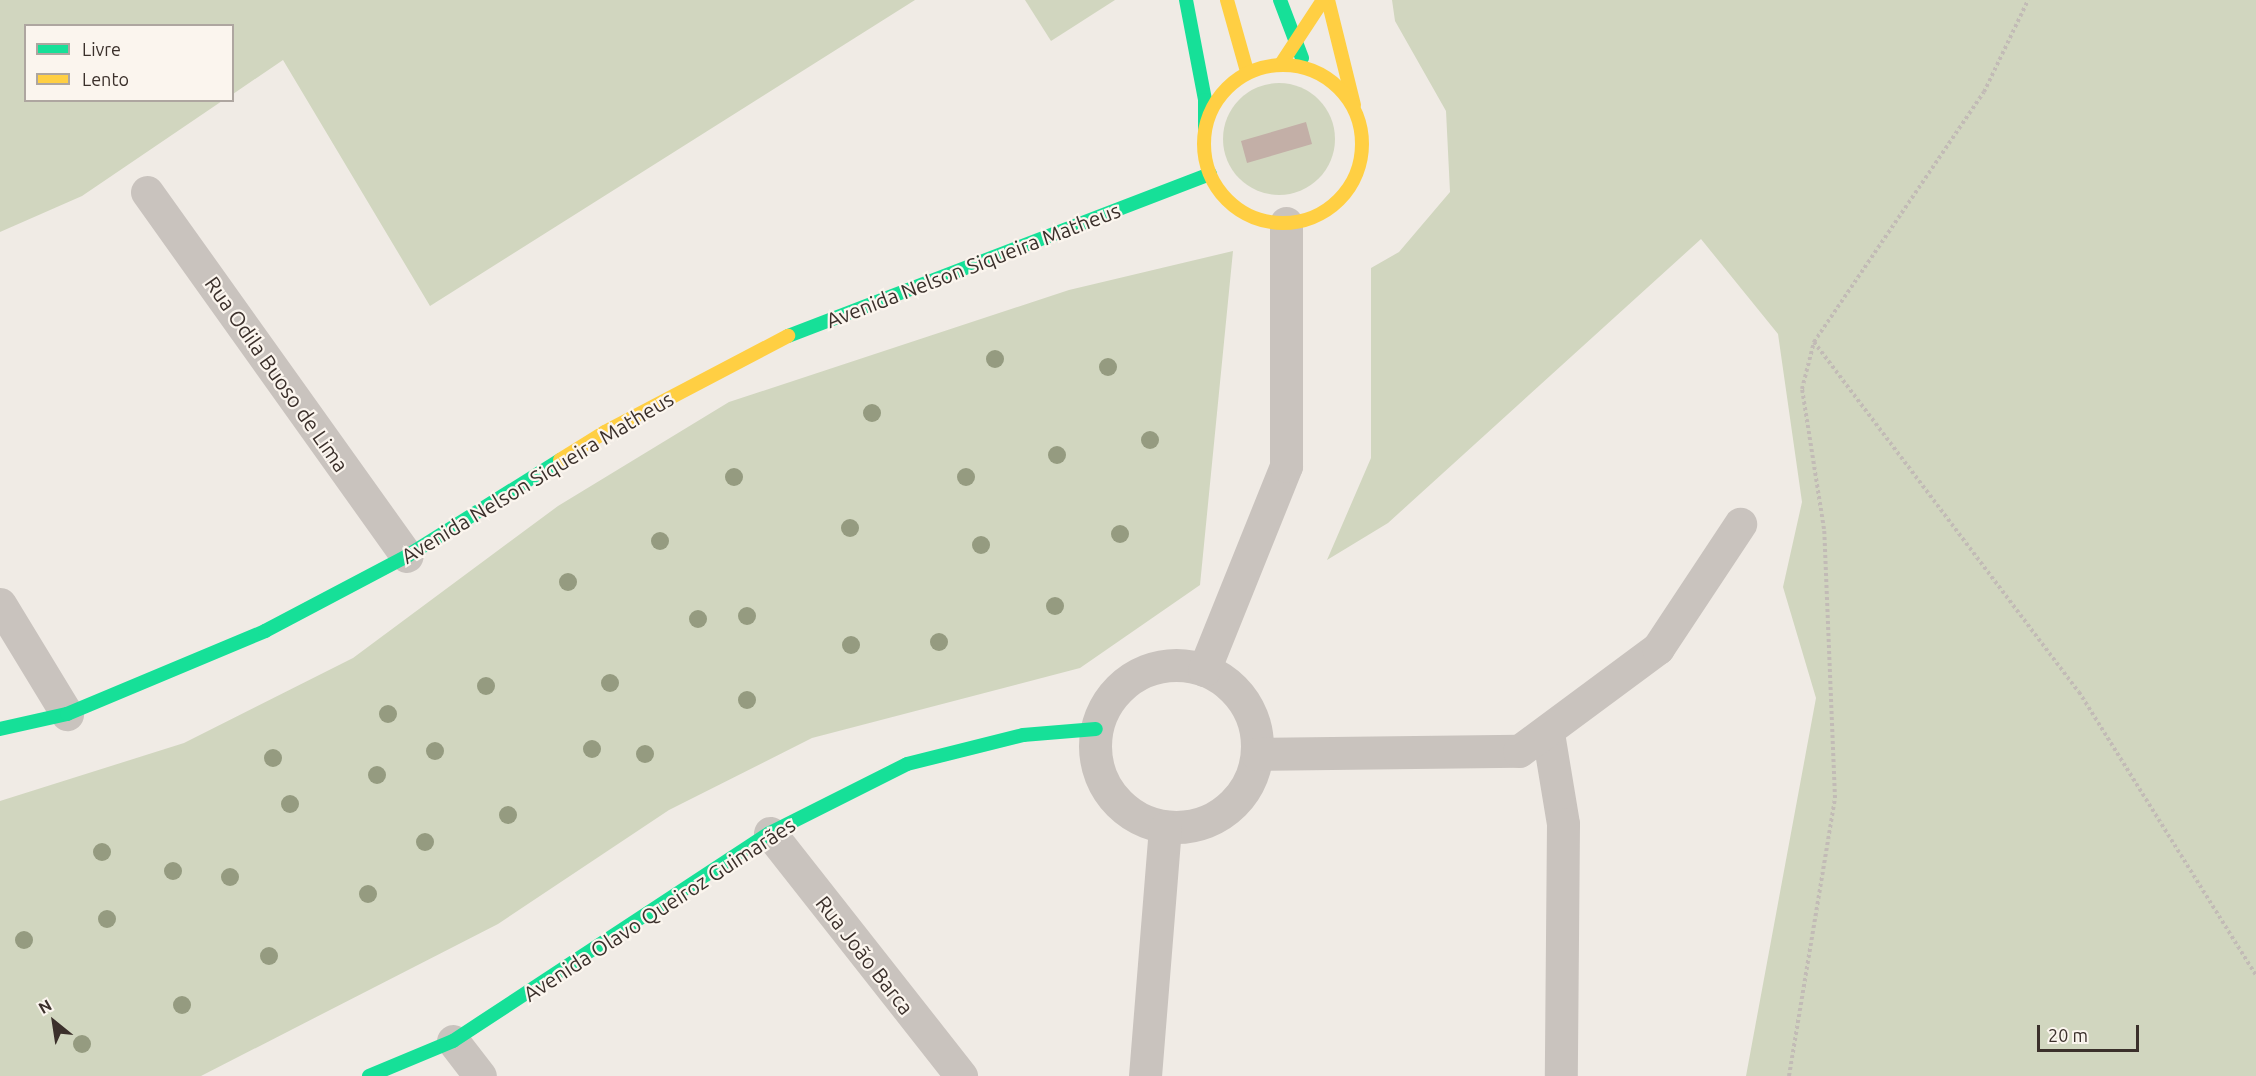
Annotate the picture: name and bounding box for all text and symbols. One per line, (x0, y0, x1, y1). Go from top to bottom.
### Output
legend (24, 24, 234, 102)
text: Livre (82, 39, 121, 59)
text: Lento (82, 69, 129, 89)
street label: Avenida Nelson Siqueira Matheus (822, 197, 1124, 333)
street label: Rua Odila Buoso de Lima (200, 271, 354, 477)
street label: Avenida Nelson Siqueira Matheus (396, 386, 678, 568)
street label: Avenida Olavo Queiroz Guimarães (518, 812, 800, 1006)
street label: Rua João Barca (811, 891, 919, 1019)
north arrow (24, 992, 84, 1052)
text: N (35, 996, 55, 1017)
scale bar (2040, 1013, 2142, 1051)
text: 20 m (2048, 1025, 2088, 1045)

